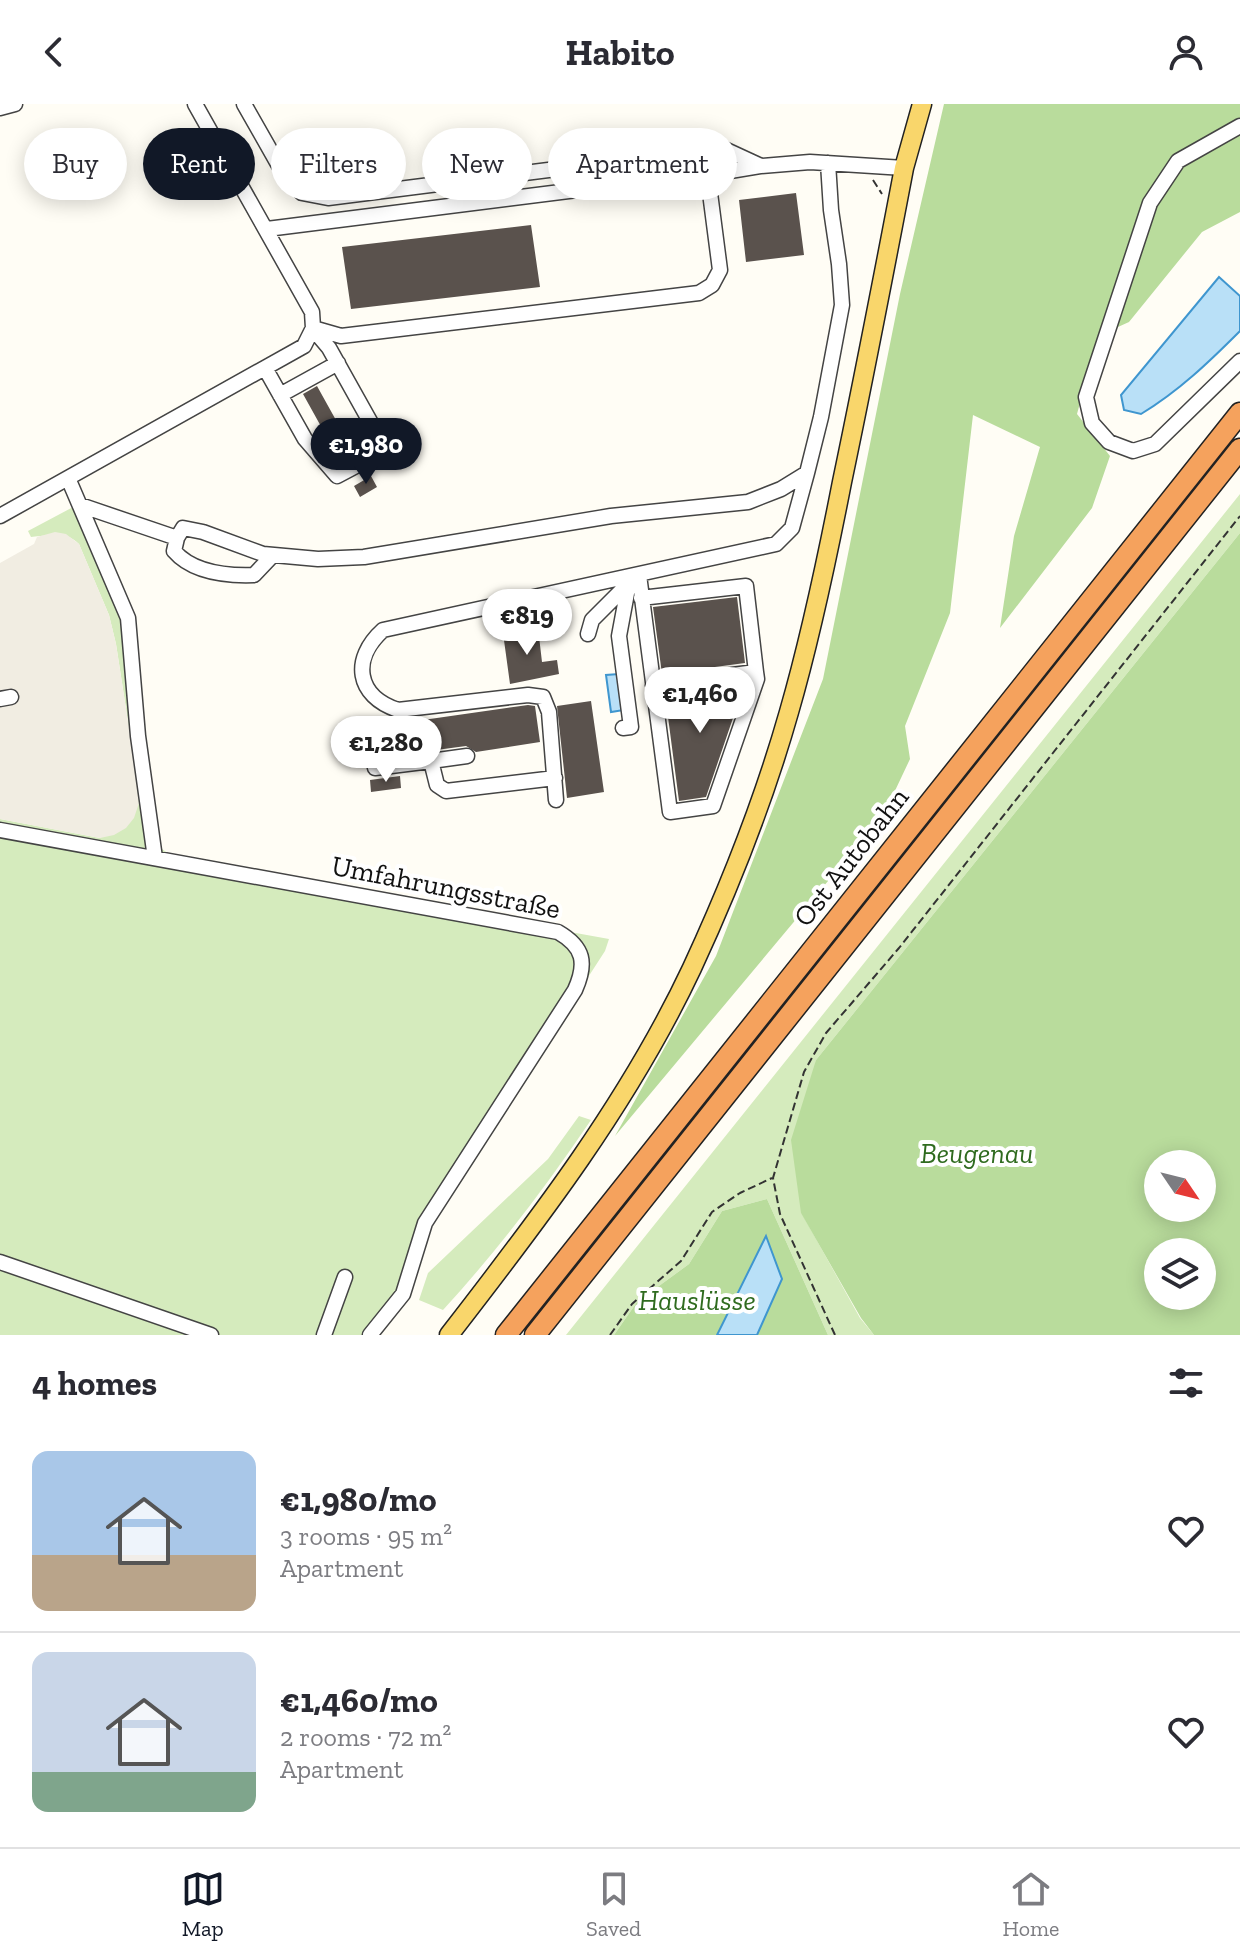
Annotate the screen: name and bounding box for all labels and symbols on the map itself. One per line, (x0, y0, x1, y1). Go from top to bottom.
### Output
pin: €1,980 (301, 418, 431, 486)
pin: €819 (480, 589, 574, 657)
pin: €1,460 (635, 667, 765, 735)
pin: €1,280 (321, 716, 451, 784)
street label: Ost Autobahn (787, 781, 915, 933)
street label: Umfahrungsstraße (329, 849, 563, 925)
park label: Beugenau (920, 1137, 1034, 1170)
north arrow (1144, 1150, 1216, 1222)
park label: Hauslüsse (638, 1284, 756, 1317)

